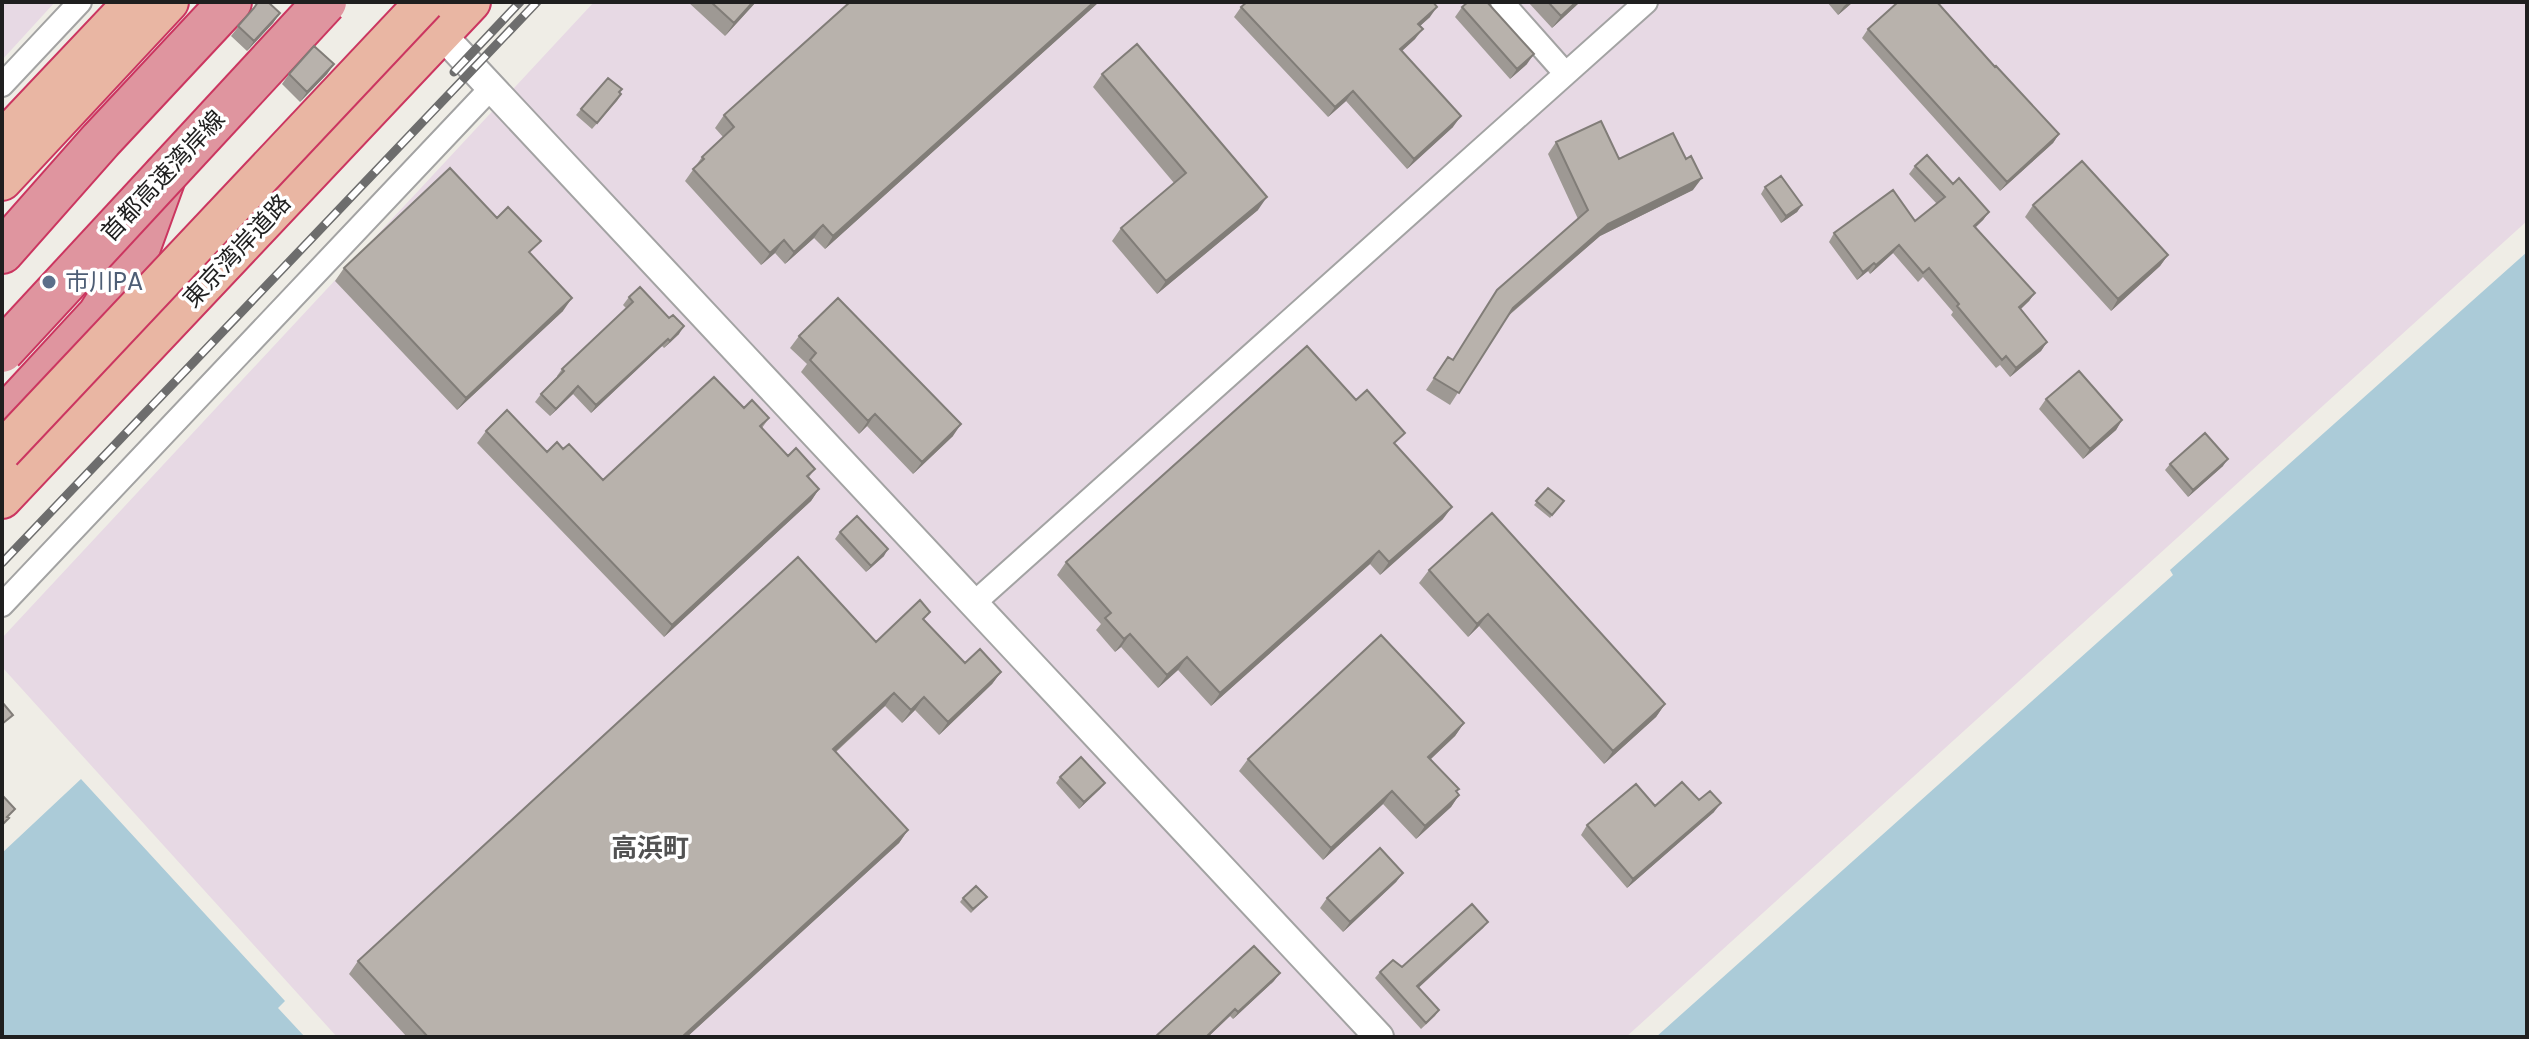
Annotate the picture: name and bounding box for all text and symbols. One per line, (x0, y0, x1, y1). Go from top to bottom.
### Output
street label: 首都高速湾岸線 (93, 103, 232, 248)
street label: 東京湾岸道路 (175, 187, 298, 315)
place label: 市川PA (65, 265, 143, 298)
marker: 市川PA (40, 273, 58, 291)
district label: 高浜町 (611, 830, 689, 866)

